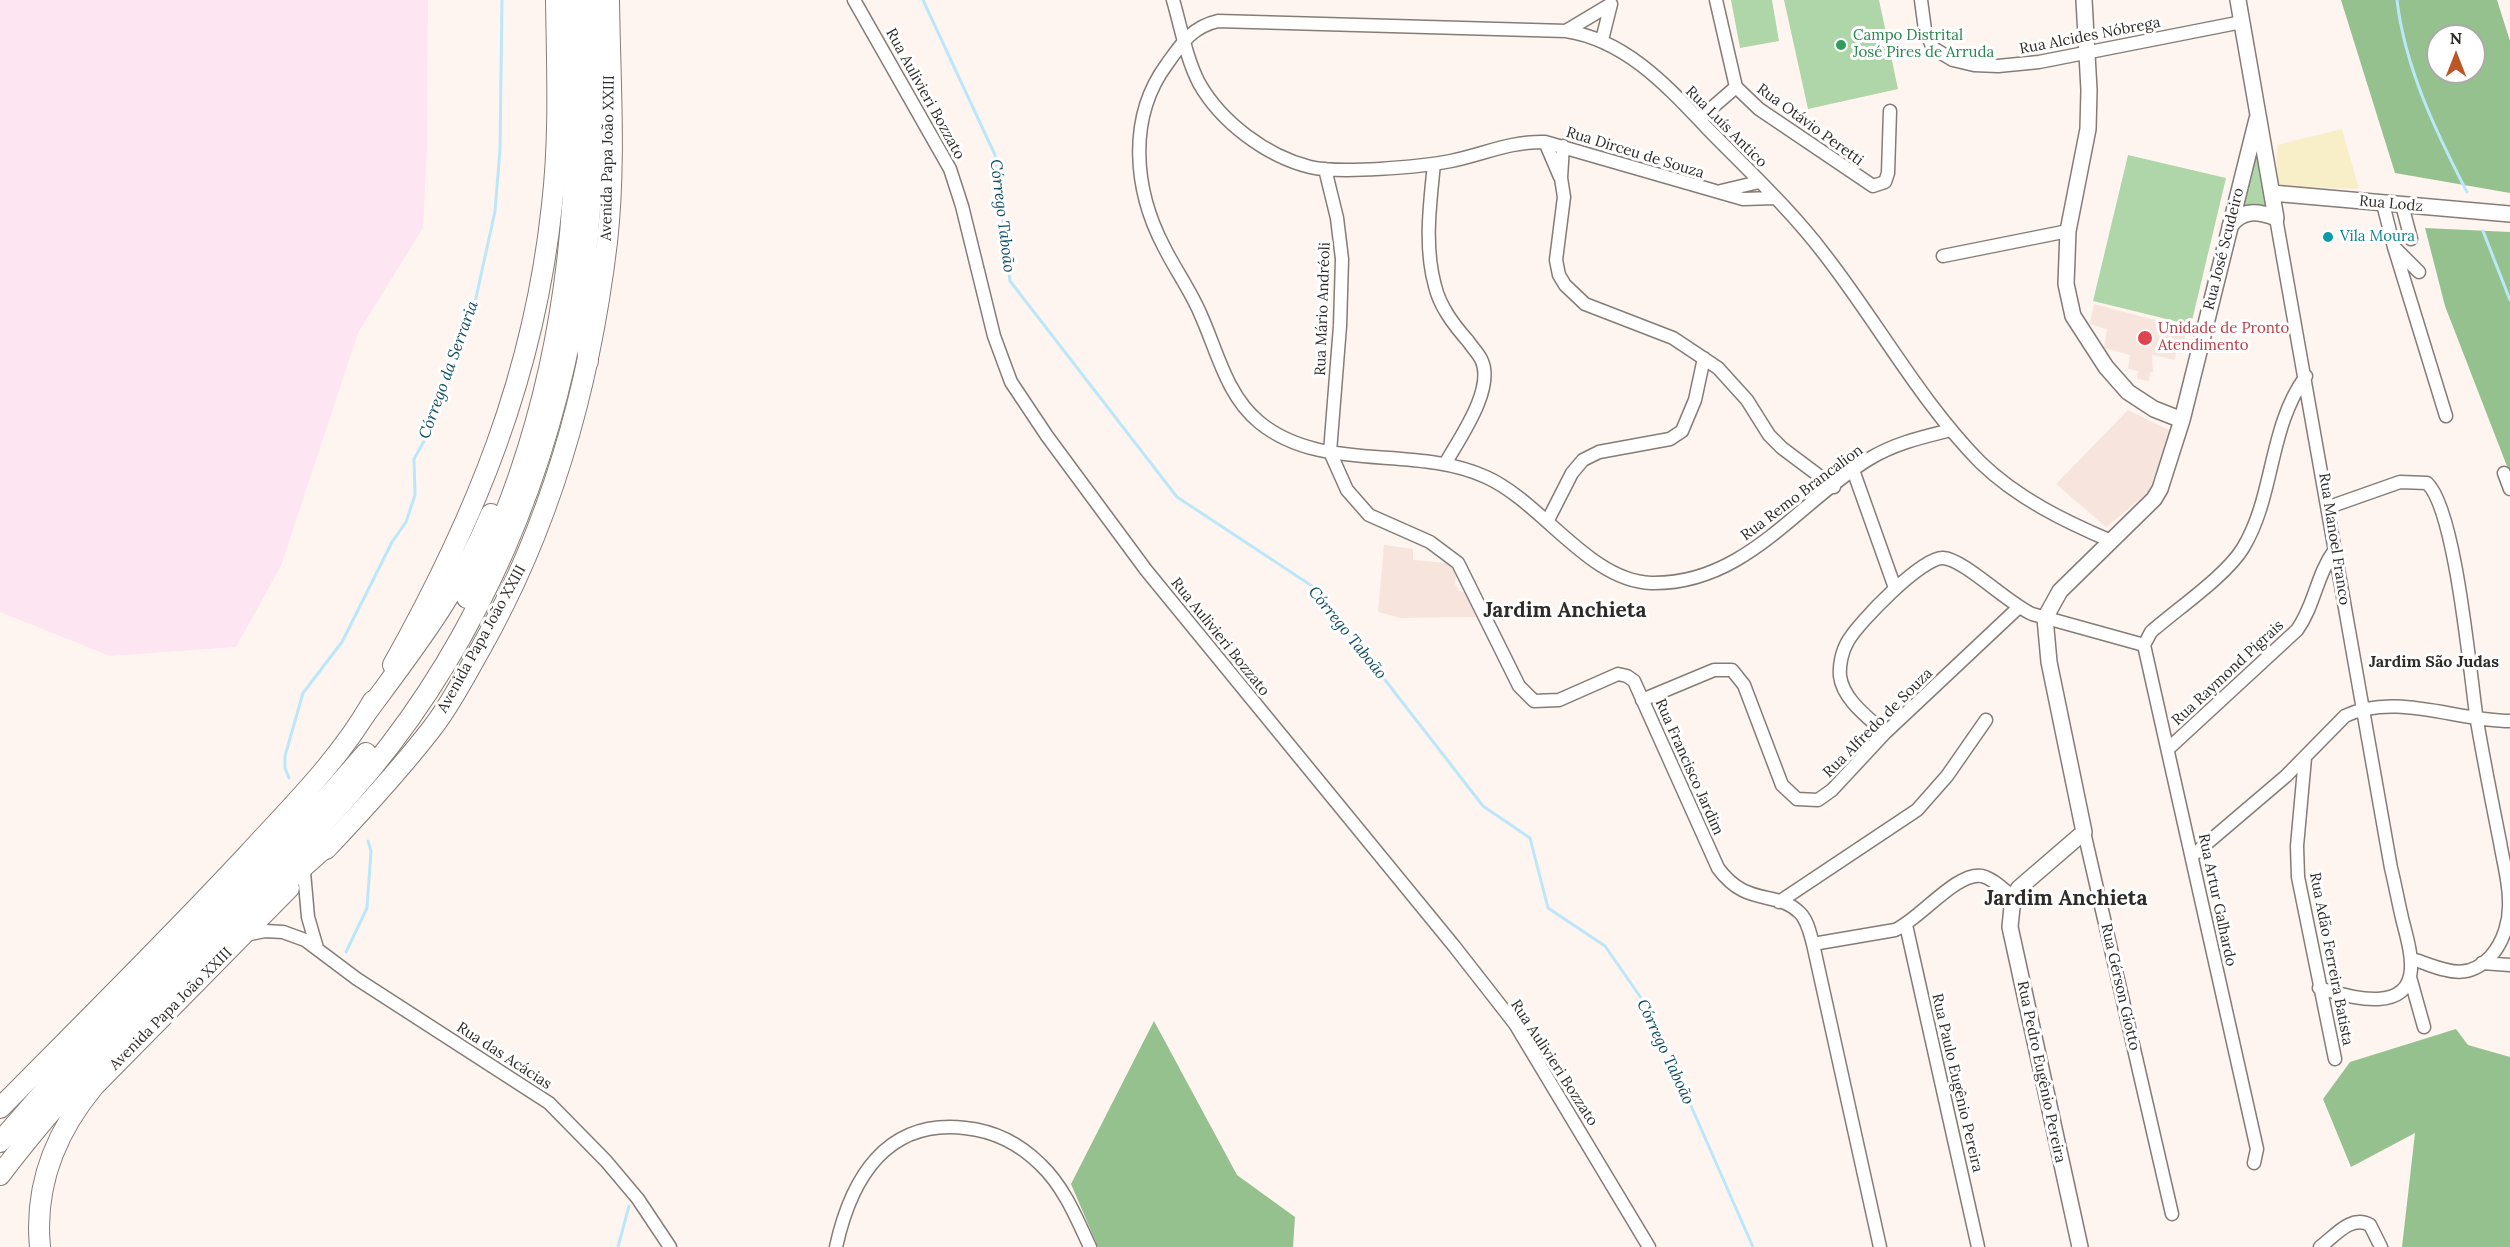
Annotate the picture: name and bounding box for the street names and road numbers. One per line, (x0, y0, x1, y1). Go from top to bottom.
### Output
street label: Rua Alcides Nóbrega (2018, 14, 2162, 58)
street label: Rua Aulivieri Bozzato (882, 25, 968, 163)
street label: Avenida Papa João XXIII (598, 75, 618, 241)
street label: Rua Otávio Peretti (1753, 80, 1867, 170)
street label: Rua Luís Antico (1682, 83, 1770, 171)
street label: Rua Dirceu de Souza (1564, 123, 1706, 183)
street label: Rua José Scudeiro (2200, 186, 2248, 312)
street label: Rua Lodz (2358, 192, 2424, 216)
street label: Rua Mário Andréoli (1312, 242, 1334, 376)
street label: Rua Remo Brancalion (1738, 441, 1866, 545)
street label: Rua Manoel Franco (2315, 472, 2353, 606)
street label: Avenida Papa João XXIII (434, 562, 530, 716)
street label: Rua Aulivieri Bozzato (1167, 574, 1273, 700)
street label: Rua Raymond Pigrais (2168, 617, 2288, 729)
street label: Rua Alfredo de Souza (1820, 665, 1936, 781)
street label: Rua Francisco Jardim (1651, 696, 1727, 838)
street label: Rua Artur Galhardo (2194, 832, 2240, 968)
street label: Rua Adão Ferreira Batista (2305, 871, 2357, 1047)
street label: Rua Gérson Giotto (2097, 922, 2143, 1052)
street label: Avenida Papa João XXIII (106, 944, 236, 1074)
street label: Rua Pedro Eugênio Pereira (2013, 979, 2069, 1165)
street label: Rua Paulo Eugênio Pereira (1928, 992, 1986, 1174)
street label: Rua Aulivieri Bozzato (1506, 997, 1602, 1129)
street label: Rua das Acácias (453, 1019, 555, 1093)

